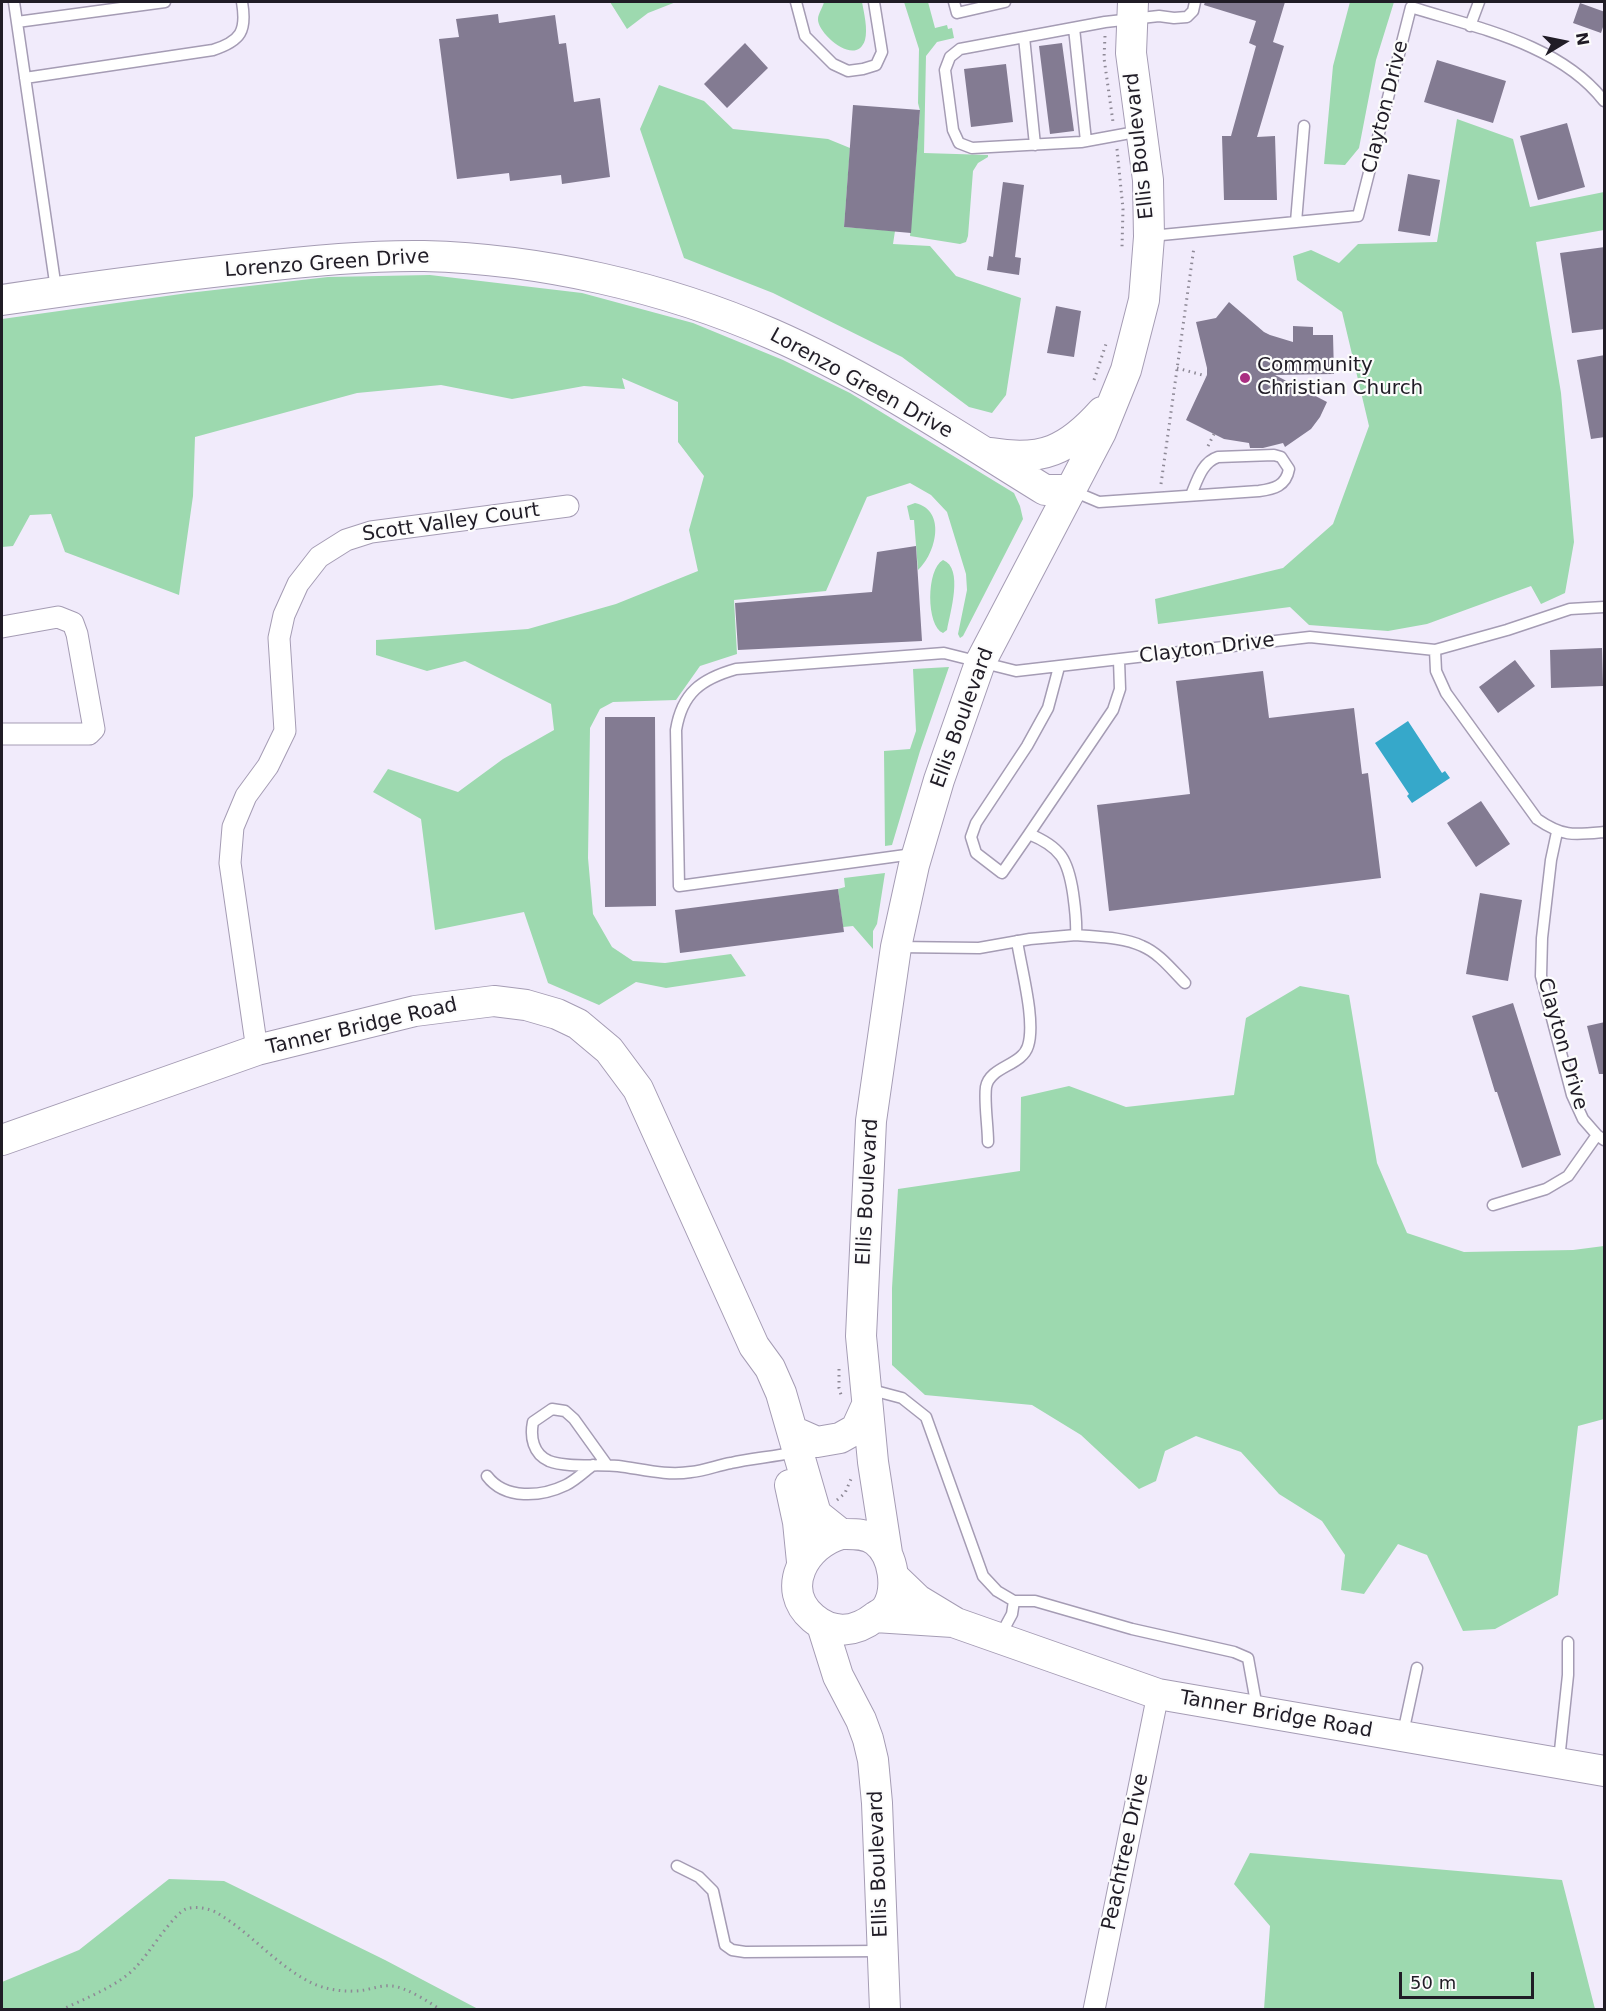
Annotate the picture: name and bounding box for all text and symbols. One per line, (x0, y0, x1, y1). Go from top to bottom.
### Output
north arrow (1534, 12, 1594, 72)
text: N (1572, 31, 1593, 47)
street label: Clayton Drive (1358, 38, 1414, 176)
street label: Ellis Boulevard (1120, 72, 1160, 220)
street label: Lorenzo Green Drive (224, 245, 430, 283)
street label: Lorenzo Green Drive (765, 324, 957, 444)
place label: Community Christian Church (1257, 354, 1423, 401)
marker: Community Christian Church (1238, 371, 1252, 385)
street label: Scott Valley Court (361, 499, 541, 547)
street label: Clayton Drive (1138, 629, 1276, 669)
street label: Ellis Boulevard (927, 645, 999, 791)
street label: Clayton Drive (1532, 975, 1592, 1113)
street label: Tanner Bridge Road (264, 993, 460, 1061)
street label: Ellis Boulevard (852, 1118, 884, 1266)
street label: Tanner Bridge Road (1178, 1686, 1374, 1744)
street label: Peachtree Drive (1098, 1772, 1154, 1932)
street label: Ellis Boulevard (864, 1790, 894, 1938)
scale bar (1402, 1960, 1537, 1998)
text: 50 m (1410, 1972, 1456, 1993)

